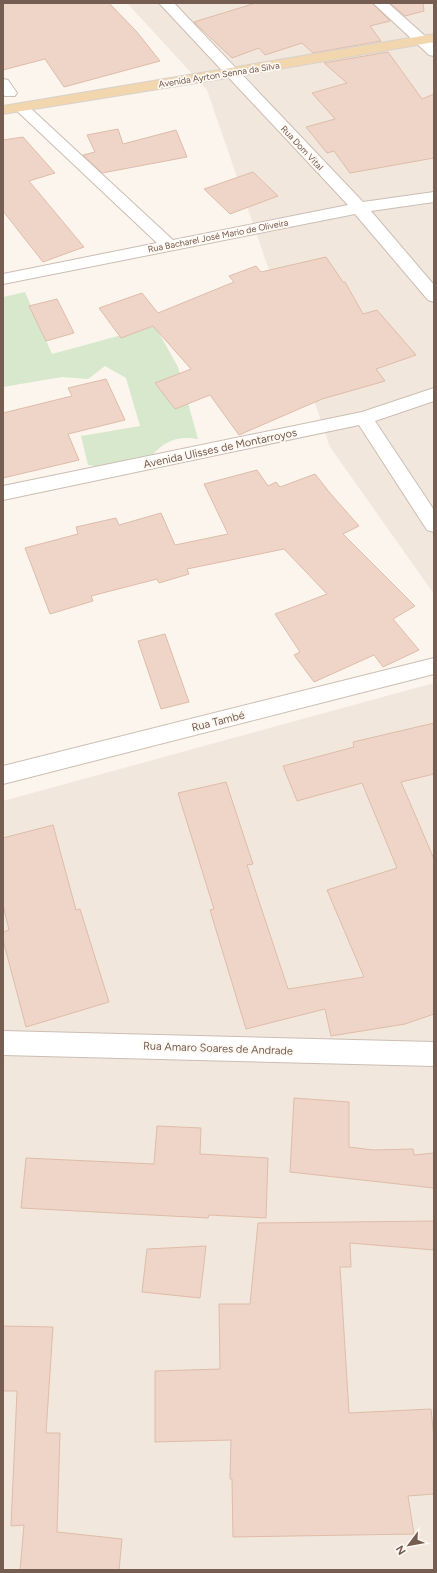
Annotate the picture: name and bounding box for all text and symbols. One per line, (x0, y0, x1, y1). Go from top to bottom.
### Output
street label: Avenida Ayrton Senna da Silva (158, 59, 281, 90)
street label: Rua Dom Vital (279, 123, 326, 172)
street label: Rua Bacharel José Mario de Oliveira (147, 216, 289, 255)
street label: Avenida Ulisses de Montarroyos (142, 426, 298, 471)
street label: Rua També (190, 709, 246, 734)
street label: Rua Amaro Soares de Andrade (143, 1039, 293, 1058)
north arrow (389, 1525, 429, 1565)
text: N (393, 1543, 409, 1557)

